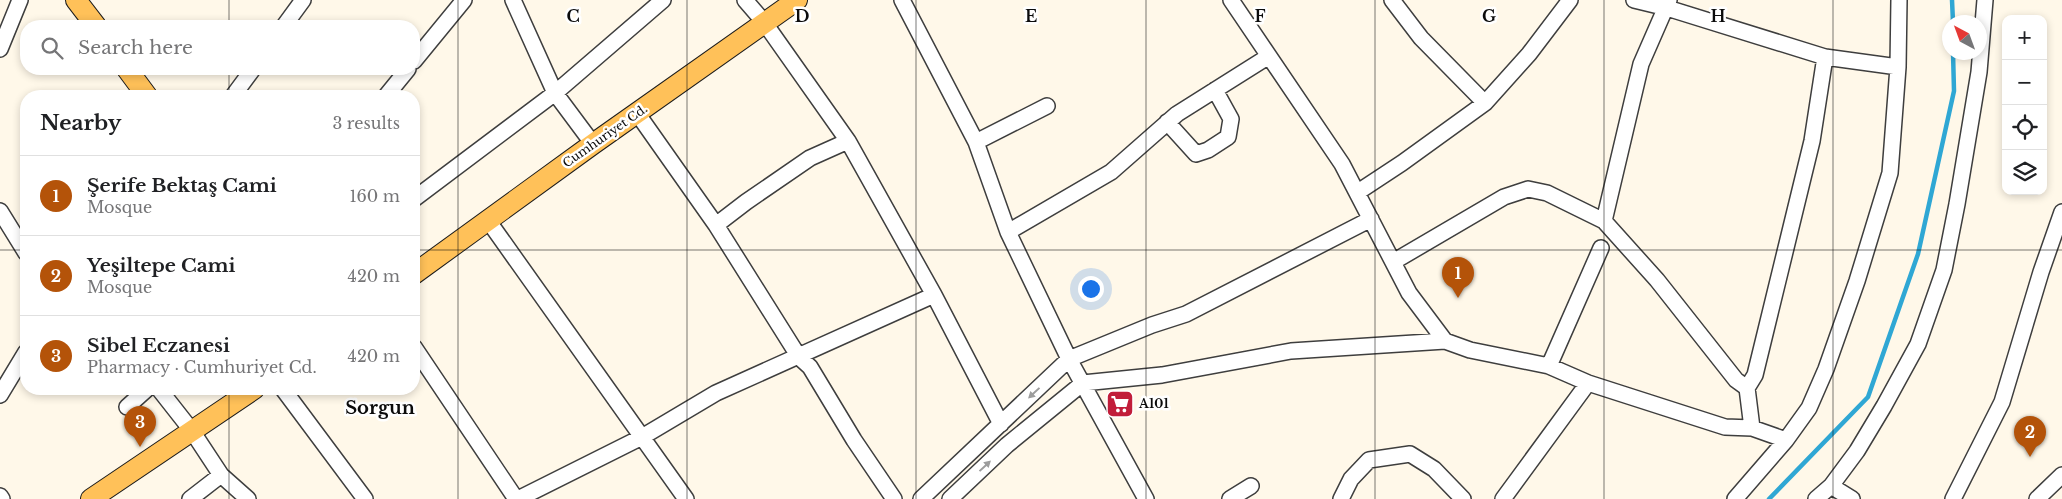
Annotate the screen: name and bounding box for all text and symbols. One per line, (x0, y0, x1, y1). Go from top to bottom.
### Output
text: C (566, 6, 580, 26)
text: D (795, 6, 809, 26)
text: E (1025, 6, 1037, 26)
text: F (1254, 6, 1266, 26)
text: G (1482, 6, 1496, 26)
text: H (1710, 6, 1726, 26)
north arrow (1942, 15, 1987, 60)
map controls (2002, 15, 2047, 195)
button: + (2002, 15, 2047, 60)
search box (20, 20, 420, 75)
icon: search (38, 34, 66, 62)
text: Search here (78, 36, 193, 59)
button: − (2002, 60, 2047, 105)
street label: Cumhuriyet Cd. (560, 101, 650, 170)
button: locate (2002, 105, 2047, 150)
text: Nearby (40, 110, 121, 136)
text: 3 results (332, 113, 400, 133)
button: layers (2002, 150, 2047, 195)
text: Şerife Bektaş Cami (87, 174, 277, 197)
text: 1 (53, 186, 59, 206)
text: 160 m (349, 186, 400, 206)
text: Mosque (87, 197, 152, 217)
text: Yeşiltepe Cami (87, 254, 235, 277)
pin: 1 (1442, 257, 1474, 298)
text: 2 (51, 266, 61, 286)
text: 420 m (348, 266, 400, 286)
your location (1078, 276, 1104, 302)
text: Mosque (87, 277, 152, 297)
text: Sibel Eczanesi (87, 334, 230, 357)
text: 3 (51, 346, 61, 366)
text: 420 m (348, 346, 400, 366)
text: Pharmacy · Cumhuriyet Cd. (87, 357, 317, 377)
one-way arrow (1028, 387, 1040, 399)
supermarket icon: A101 (1105, 389, 1135, 419)
place label: A101 (1138, 396, 1169, 411)
district label: Sorgun (345, 397, 415, 419)
pin: 3 (124, 406, 156, 447)
pin: 2 (2014, 416, 2046, 457)
one-way arrow (979, 460, 991, 472)

